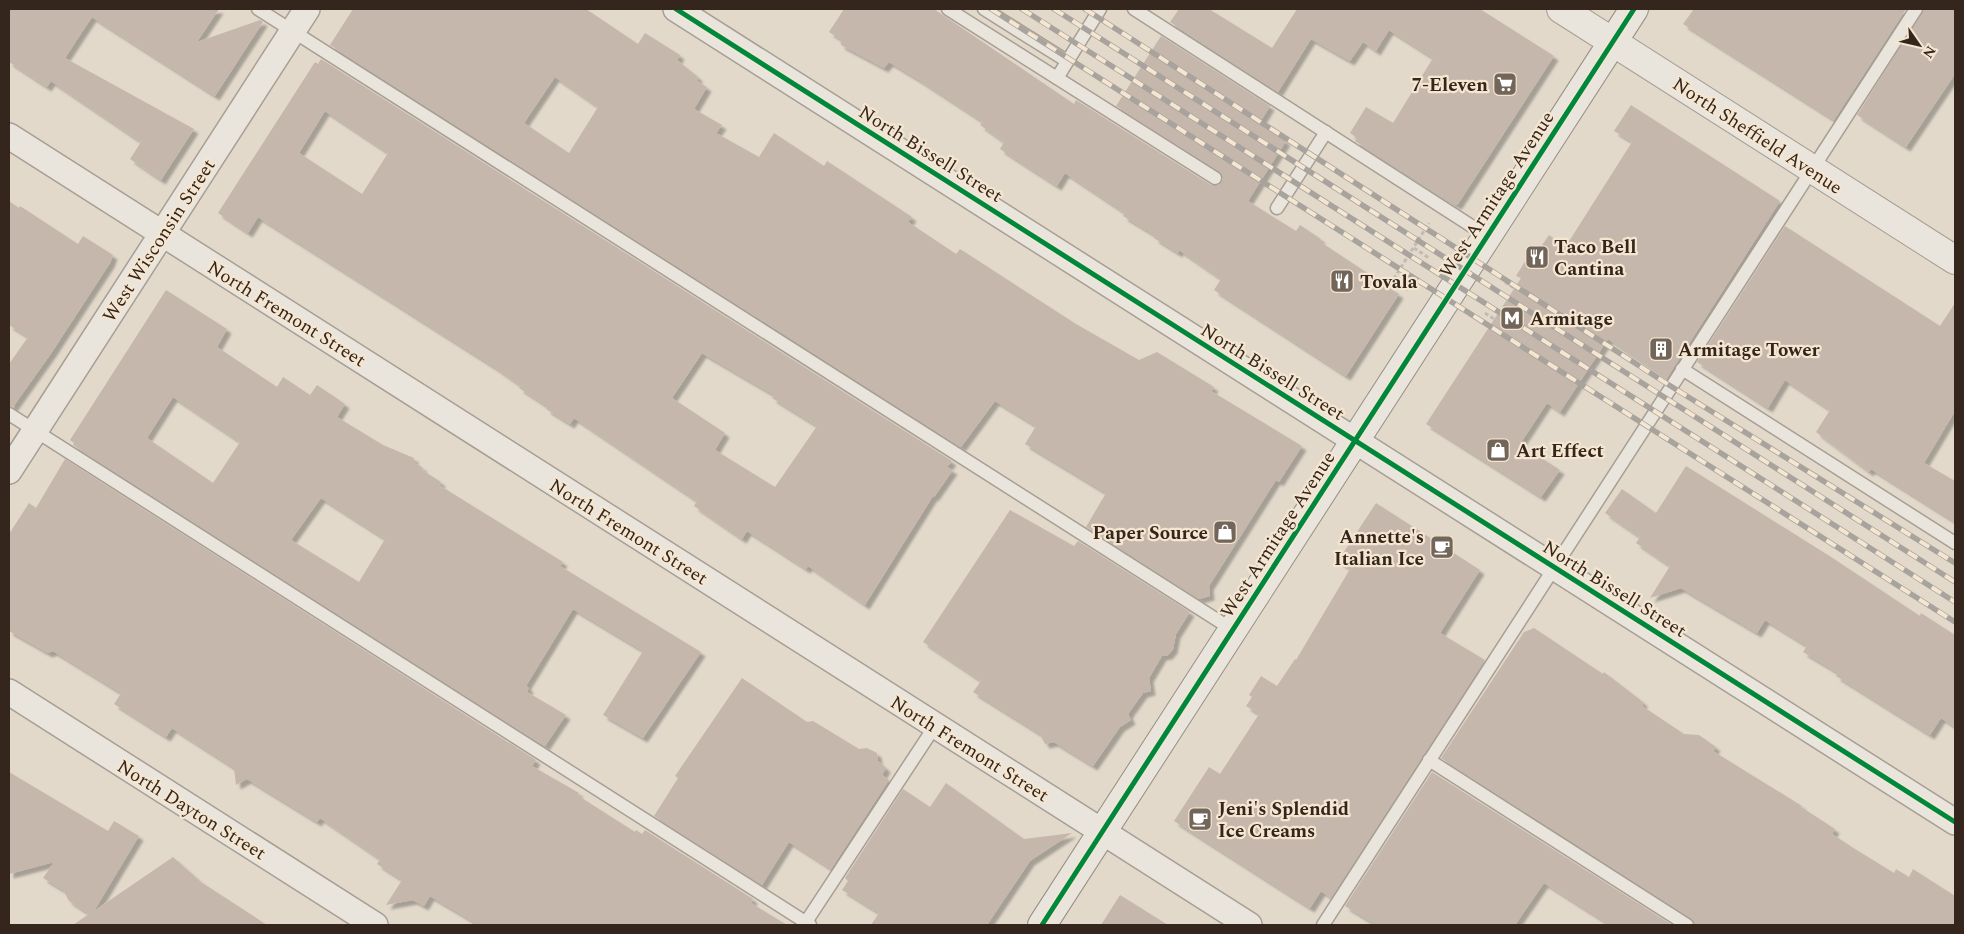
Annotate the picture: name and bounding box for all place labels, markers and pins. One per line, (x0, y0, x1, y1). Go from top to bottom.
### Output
place label: 7-Eleven (1411, 71, 1488, 100)
supermarket icon: 7-Eleven (1492, 71, 1518, 97)
place label: Taco Bell Cantina (1554, 233, 1636, 284)
restaurant icon: Taco Bell Cantina (1524, 244, 1550, 270)
restaurant icon: Tovala (1329, 268, 1355, 294)
place label: Tovala (1360, 268, 1418, 297)
metro station icon: Armitage (1499, 305, 1525, 331)
place label: Armitage (1530, 305, 1613, 334)
building icon: Armitage Tower (1648, 336, 1674, 362)
place label: Armitage Tower (1678, 336, 1821, 365)
shop icon: Art Effect (1485, 437, 1511, 463)
place label: Art Effect (1516, 437, 1604, 466)
place label: Paper Source (1092, 519, 1208, 548)
shop icon: Paper Source (1212, 519, 1238, 545)
place label: Annette's Italian Ice (1334, 523, 1424, 574)
cafe icon: Annette's Italian Ice (1429, 534, 1455, 560)
place label: Jeni's Splendid Ice Creams (1218, 795, 1349, 846)
cafe icon: Jeni's Splendid Ice Creams (1187, 806, 1213, 832)

